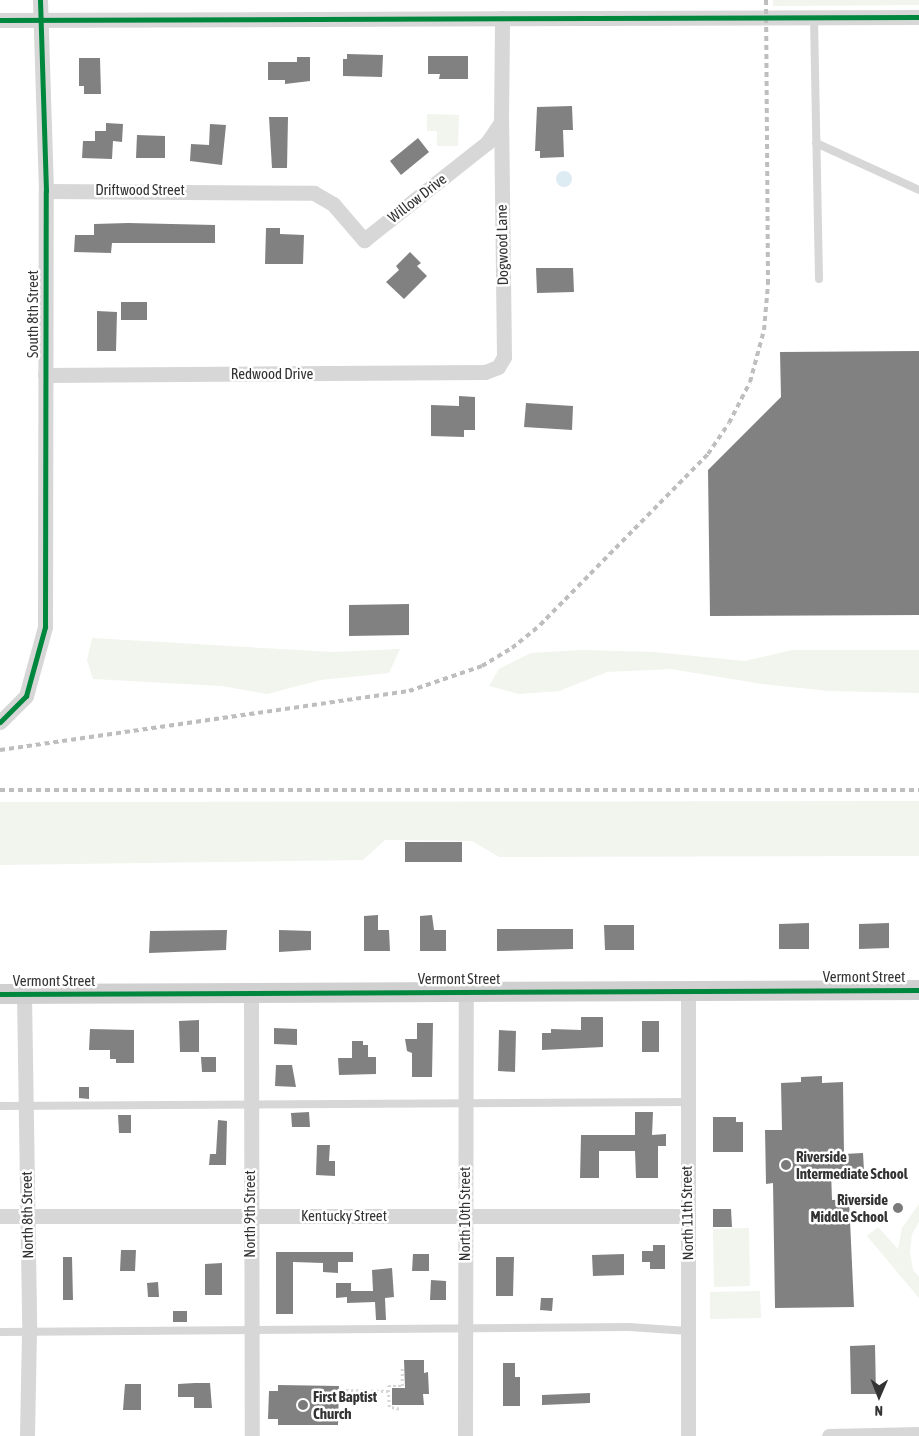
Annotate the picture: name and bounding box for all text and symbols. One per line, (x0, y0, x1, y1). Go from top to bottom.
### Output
street label: Willow Drive (384, 170, 450, 226)
street label: Driftwood Street (95, 181, 185, 199)
street label: Dogwood Lane (492, 204, 512, 286)
street label: South 8th Street (24, 270, 42, 358)
street label: Redwood Drive (231, 365, 313, 383)
street label: Vermont Street (823, 968, 905, 986)
street label: Vermont Street (418, 970, 500, 988)
street label: Vermont Street (13, 972, 95, 990)
place label: Riverside Intermediate School (796, 1147, 908, 1182)
marker: Riverside Intermediate School (780, 1159, 792, 1171)
street label: North 11th Street (677, 1166, 697, 1260)
street label: North 10th Street (456, 1167, 474, 1261)
street label: North 9th Street (241, 1170, 259, 1258)
street label: North 8th Street (17, 1171, 37, 1259)
place label: Riverside Middle School (810, 1190, 888, 1225)
marker: Riverside Middle School (892, 1202, 904, 1214)
street label: Kentucky Street (301, 1207, 387, 1225)
north arrow (854, 1371, 904, 1421)
place label: First Baptist Church (313, 1387, 377, 1422)
marker: First Baptist Church (297, 1399, 309, 1411)
text: N (874, 1403, 883, 1419)

